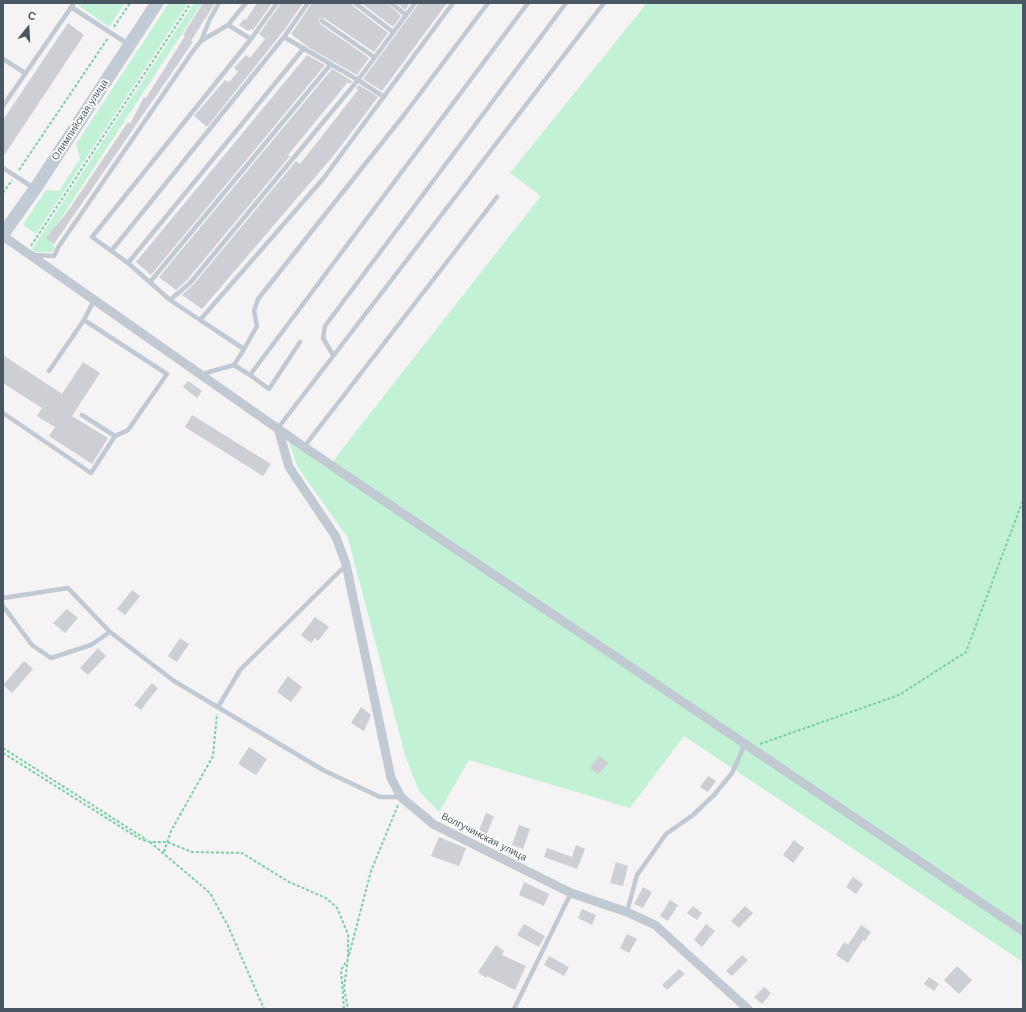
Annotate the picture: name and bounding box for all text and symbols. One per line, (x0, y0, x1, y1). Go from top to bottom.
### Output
north arrow (8, 8, 48, 48)
text: С (26, 9, 38, 24)
street label: Олимпийская улица (49, 77, 111, 163)
street label: Волгучинская улица (439, 810, 529, 864)

